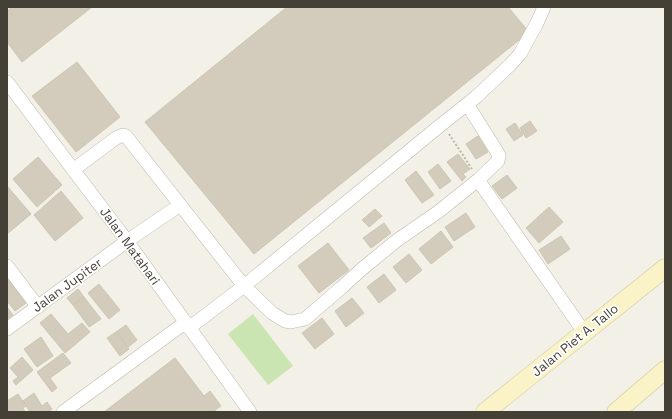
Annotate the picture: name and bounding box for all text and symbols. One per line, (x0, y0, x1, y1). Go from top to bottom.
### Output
street label: Jalan Matahari (96, 204, 164, 288)
street label: Jalan Jupiter (29, 254, 105, 316)
street label: Jalan Piet A. Tallo (528, 300, 622, 380)

